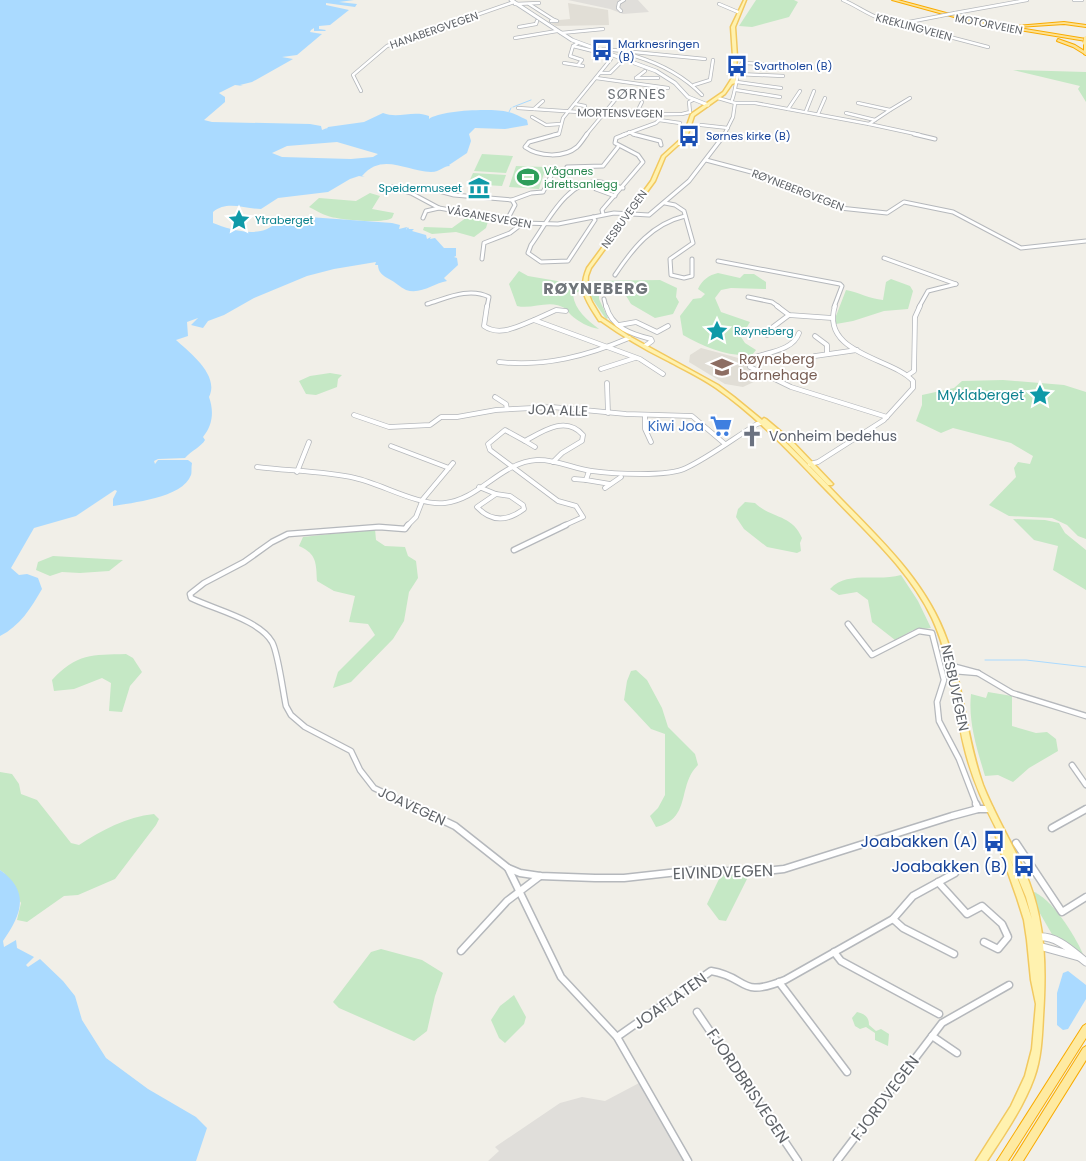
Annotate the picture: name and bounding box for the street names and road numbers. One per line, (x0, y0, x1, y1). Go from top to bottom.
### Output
street label: HANABERGVEGEN (388, 7, 480, 53)
street label: KREKLINGVEIEN (874, 9, 954, 45)
street label: MOTORVEIEN (954, 10, 1024, 38)
street label: MORTENSVEGEN (577, 104, 663, 122)
street label: RØYNEBERGVEGEN (749, 165, 847, 215)
street label: NESBUVEGEN (597, 186, 651, 252)
street label: VÅGANESVEGEN (445, 202, 533, 232)
street label: JOA ALLE (528, 399, 588, 421)
street label: NESBUVEGEN (936, 643, 974, 733)
street label: JOAVEGEN (375, 782, 449, 830)
street label: EIVINDVEGEN (672, 859, 774, 885)
street label: JOAFLATEN (628, 967, 712, 1035)
street label: FJORDBRISVEGEN (701, 1024, 795, 1148)
street label: FJORDVEGEN (845, 1051, 925, 1145)

